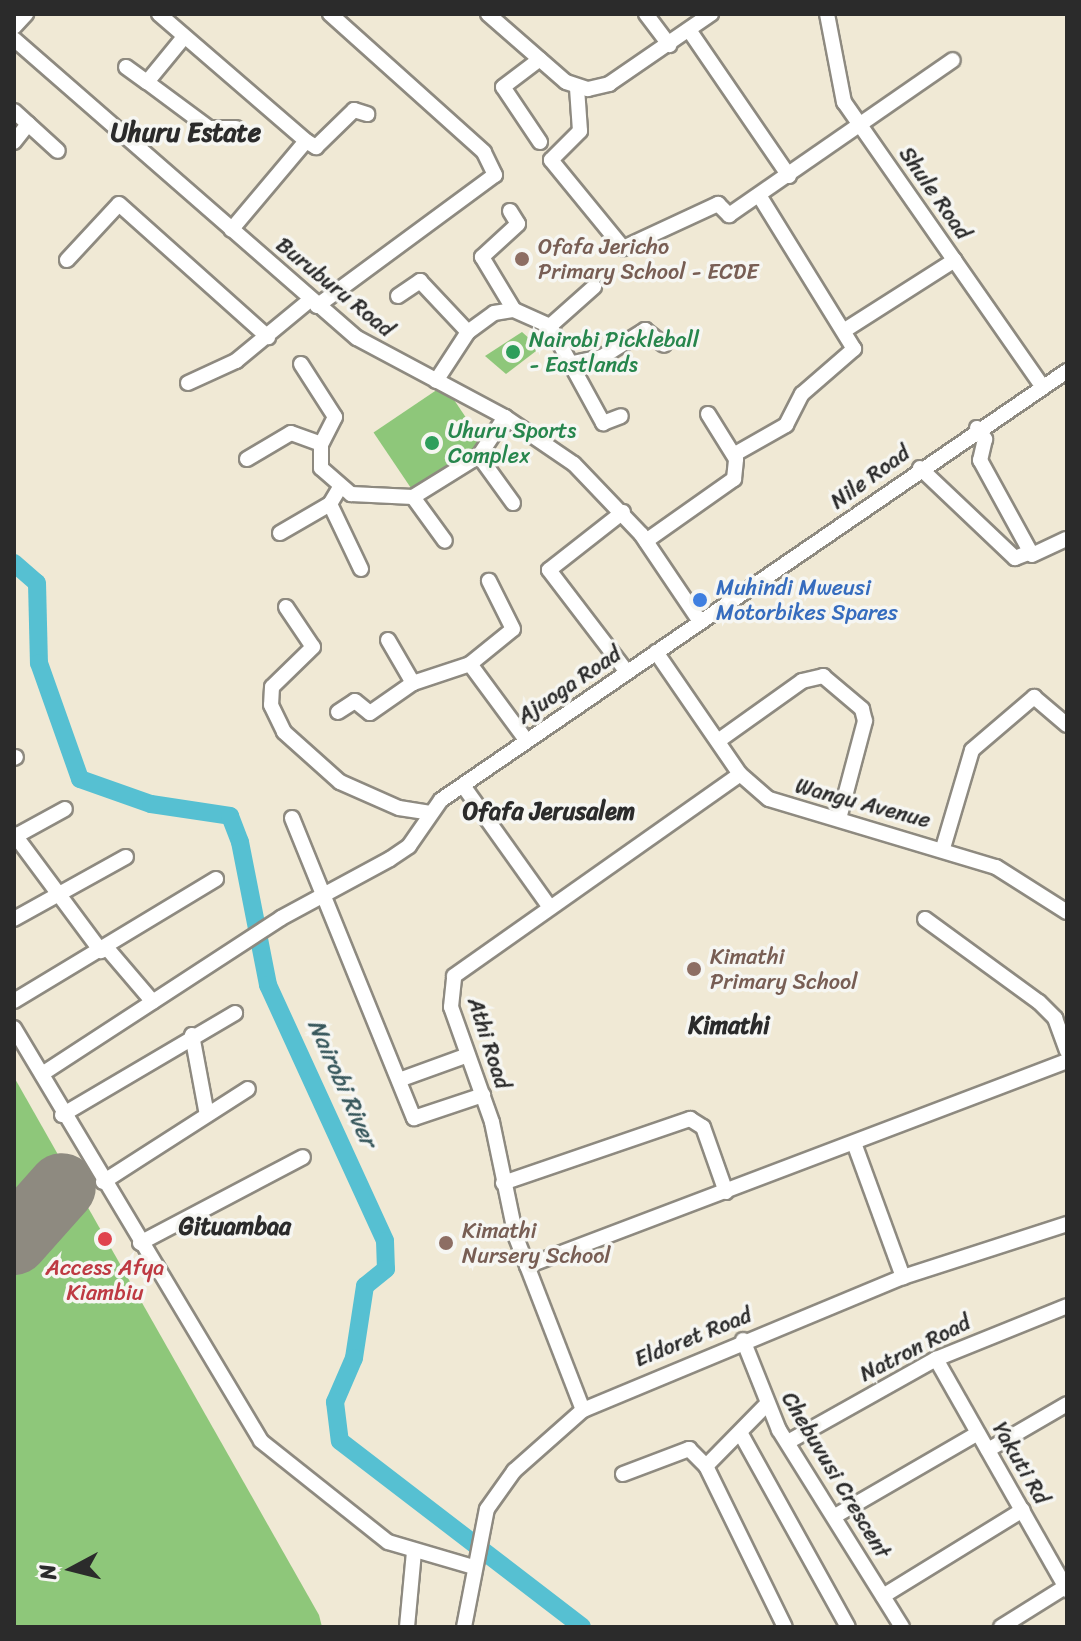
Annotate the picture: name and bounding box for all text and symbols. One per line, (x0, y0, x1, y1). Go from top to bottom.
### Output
district label: Uhuru Estate (111, 117, 261, 149)
street label: Shule Road (893, 141, 977, 245)
street label: Buruburu Road (271, 232, 399, 342)
place label: Ofafa Jericho Primary School - ECDE (538, 233, 758, 284)
marker: Ofafa Jericho Primary School - ECDE (513, 250, 531, 268)
place label: Nairobi Pickleball - Eastlands (529, 326, 700, 378)
marker: Nairobi Pickleball - Eastlands (504, 343, 522, 361)
place label: Uhuru Sports Complex (448, 417, 577, 468)
marker: Uhuru Sports Complex (423, 434, 441, 452)
street label: Nile Road (825, 439, 915, 515)
place label: Muhindi Mweusi Motorbikes Spares (716, 574, 897, 626)
marker: Muhindi Mweusi Motorbikes Spares (691, 591, 709, 609)
street label: Ajuoga Road (512, 641, 626, 729)
street label: Wangu Avenue (793, 772, 933, 834)
district label: Ofafa Jerusalem (462, 798, 636, 826)
place label: Kimathi Primary School (710, 943, 857, 994)
marker: Kimathi Primary School (685, 960, 703, 978)
street label: Athi Road (462, 994, 516, 1092)
district label: Kimathi (688, 1012, 770, 1040)
water label: Nairobi River (301, 1014, 383, 1152)
district label: Gituambaa (179, 1213, 291, 1241)
place label: Kimathi Nursery School (462, 1217, 611, 1268)
marker: Access Afya Kiambiu (94, 1228, 116, 1250)
marker: Kimathi Nursery School (437, 1234, 455, 1252)
place label: Access Afya Kiambiu (45, 1254, 165, 1306)
street label: Eldoret Road (631, 1302, 755, 1372)
street label: Natron Road (855, 1309, 975, 1387)
street label: Chebuvusi Crescent (775, 1386, 897, 1564)
street label: Yakuti Rd (987, 1417, 1055, 1509)
north arrow (32, 1529, 112, 1609)
text: N (27, 1562, 68, 1582)

